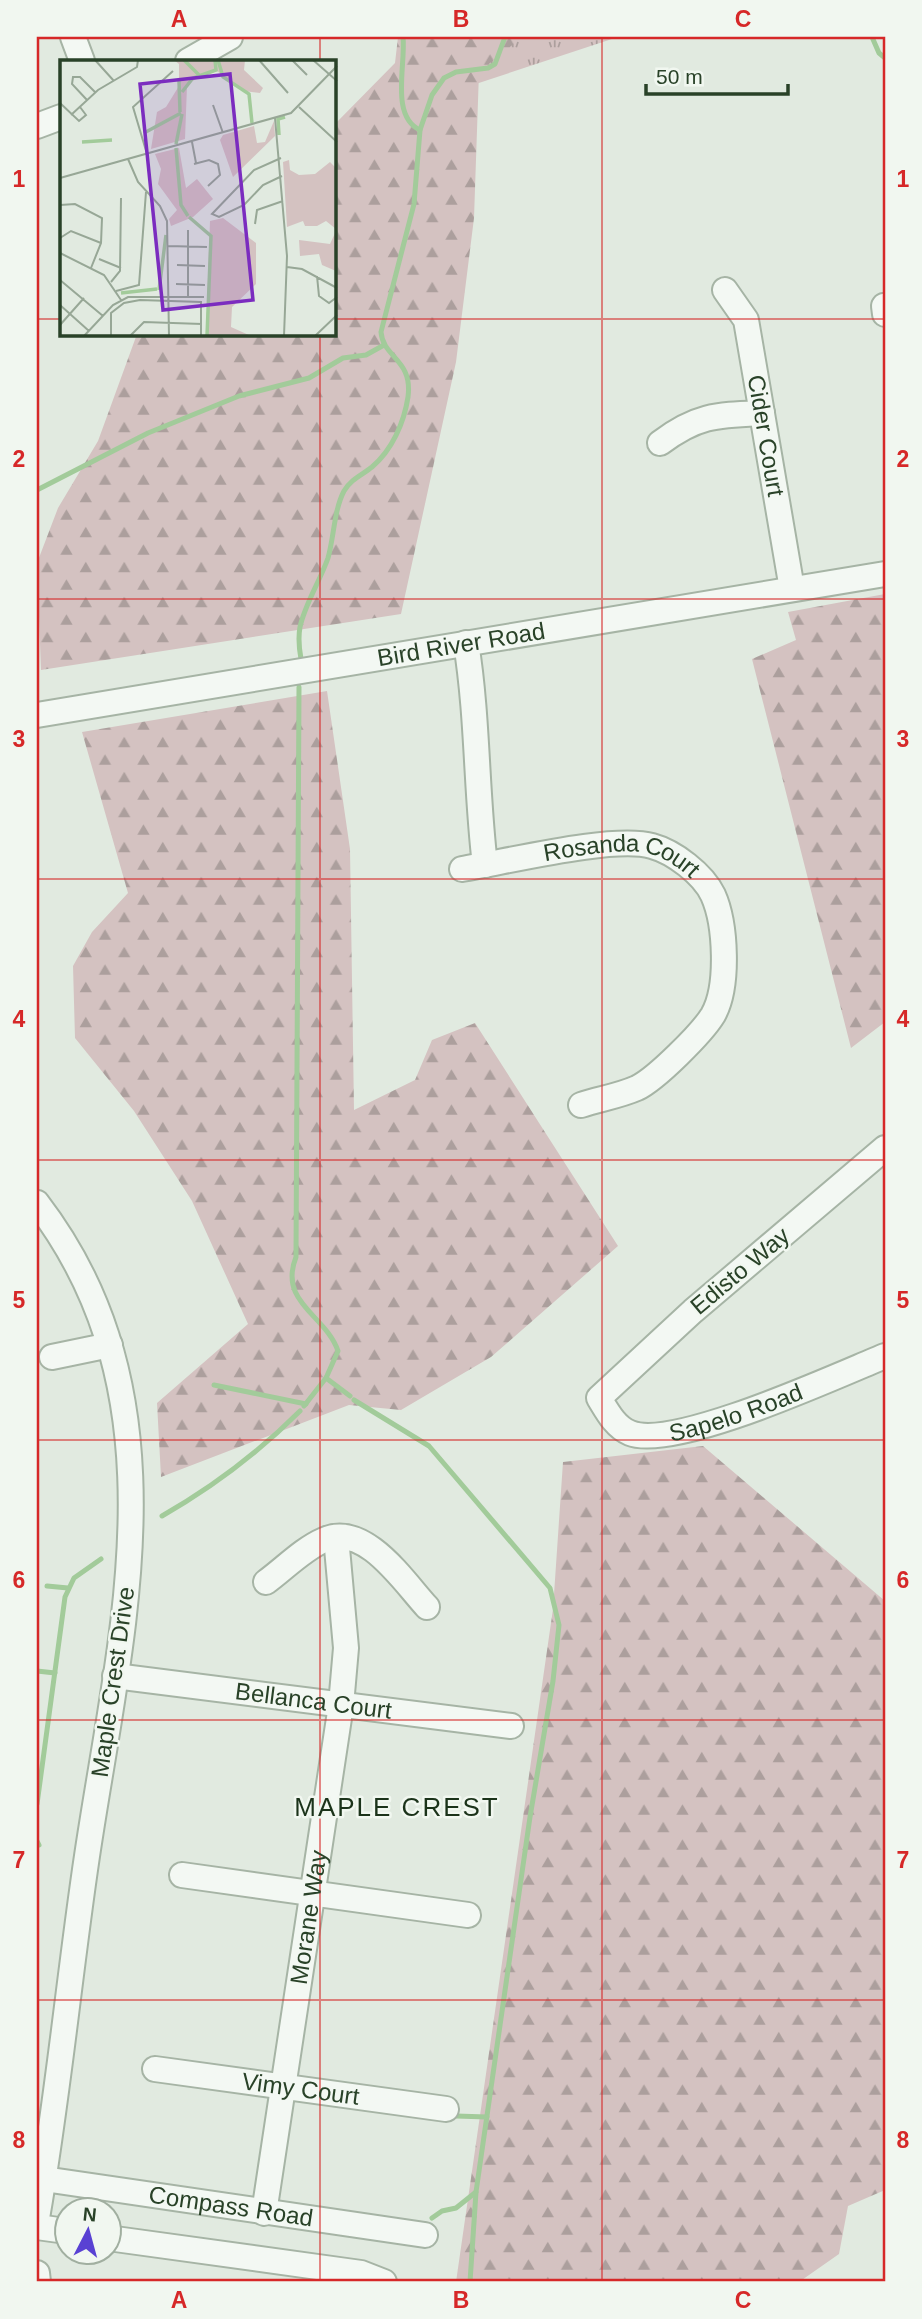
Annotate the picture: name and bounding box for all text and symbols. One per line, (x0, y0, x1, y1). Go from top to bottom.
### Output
text: A (171, 6, 187, 32)
text: B (453, 6, 469, 32)
text: C (735, 6, 751, 32)
scale bar (646, 52, 787, 96)
inset map (60, 60, 336, 336)
text: 50 m (656, 65, 703, 88)
text: 1 (13, 166, 26, 192)
text: 1 (897, 166, 910, 192)
street label: Cider Court (743, 373, 790, 499)
text: 2 (13, 446, 25, 472)
text: 2 (897, 446, 909, 472)
street label: Bird River Road (375, 617, 547, 671)
text: 3 (13, 726, 25, 752)
text: 3 (897, 726, 909, 752)
street label: Rosanda Court (541, 829, 706, 883)
text: 4 (13, 1006, 26, 1032)
text: 4 (897, 1006, 910, 1032)
street label: Edisto Way (685, 1222, 795, 1320)
text: 5 (13, 1287, 26, 1313)
text: 5 (897, 1287, 910, 1313)
street label: Sapelo Road (667, 1378, 806, 1447)
text: 6 (13, 1567, 25, 1593)
text: 6 (897, 1567, 909, 1593)
street label: Maple Crest Drive (86, 1585, 139, 1779)
street label: Bellanca Court (234, 1677, 394, 1724)
district label: MAPLE CREST (294, 1792, 500, 1822)
text: 7 (13, 1847, 25, 1873)
text: 7 (897, 1847, 909, 1873)
street label: Morane Way (285, 1848, 332, 1986)
street label: Vimy Court (240, 2067, 361, 2110)
text: 8 (13, 2127, 26, 2153)
text: 8 (897, 2127, 910, 2153)
street label: Compass Road (147, 2181, 315, 2231)
north arrow (52, 2196, 122, 2266)
text: N (82, 2203, 98, 2226)
text: A (171, 2287, 187, 2313)
text: B (453, 2287, 469, 2313)
text: C (735, 2287, 751, 2313)

